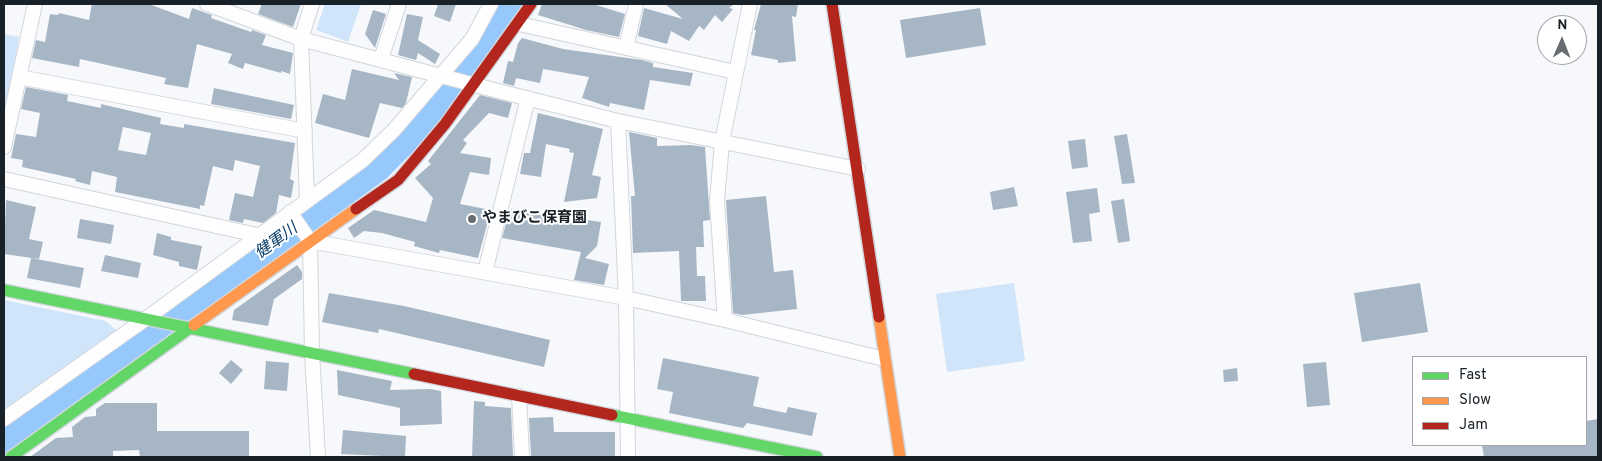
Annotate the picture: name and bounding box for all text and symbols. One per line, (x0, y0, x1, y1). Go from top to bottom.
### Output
north arrow (1537, 15, 1587, 65)
text: N (1557, 17, 1567, 34)
place label: やまびこ保育園 (482, 210, 587, 228)
marker: やまびこ保育園 (466, 213, 478, 225)
water label: 健軍川 (252, 220, 302, 264)
legend (1412, 356, 1587, 446)
text: Fast (1459, 366, 1487, 385)
text: Slow (1459, 391, 1491, 410)
text: Jam (1459, 416, 1488, 435)

